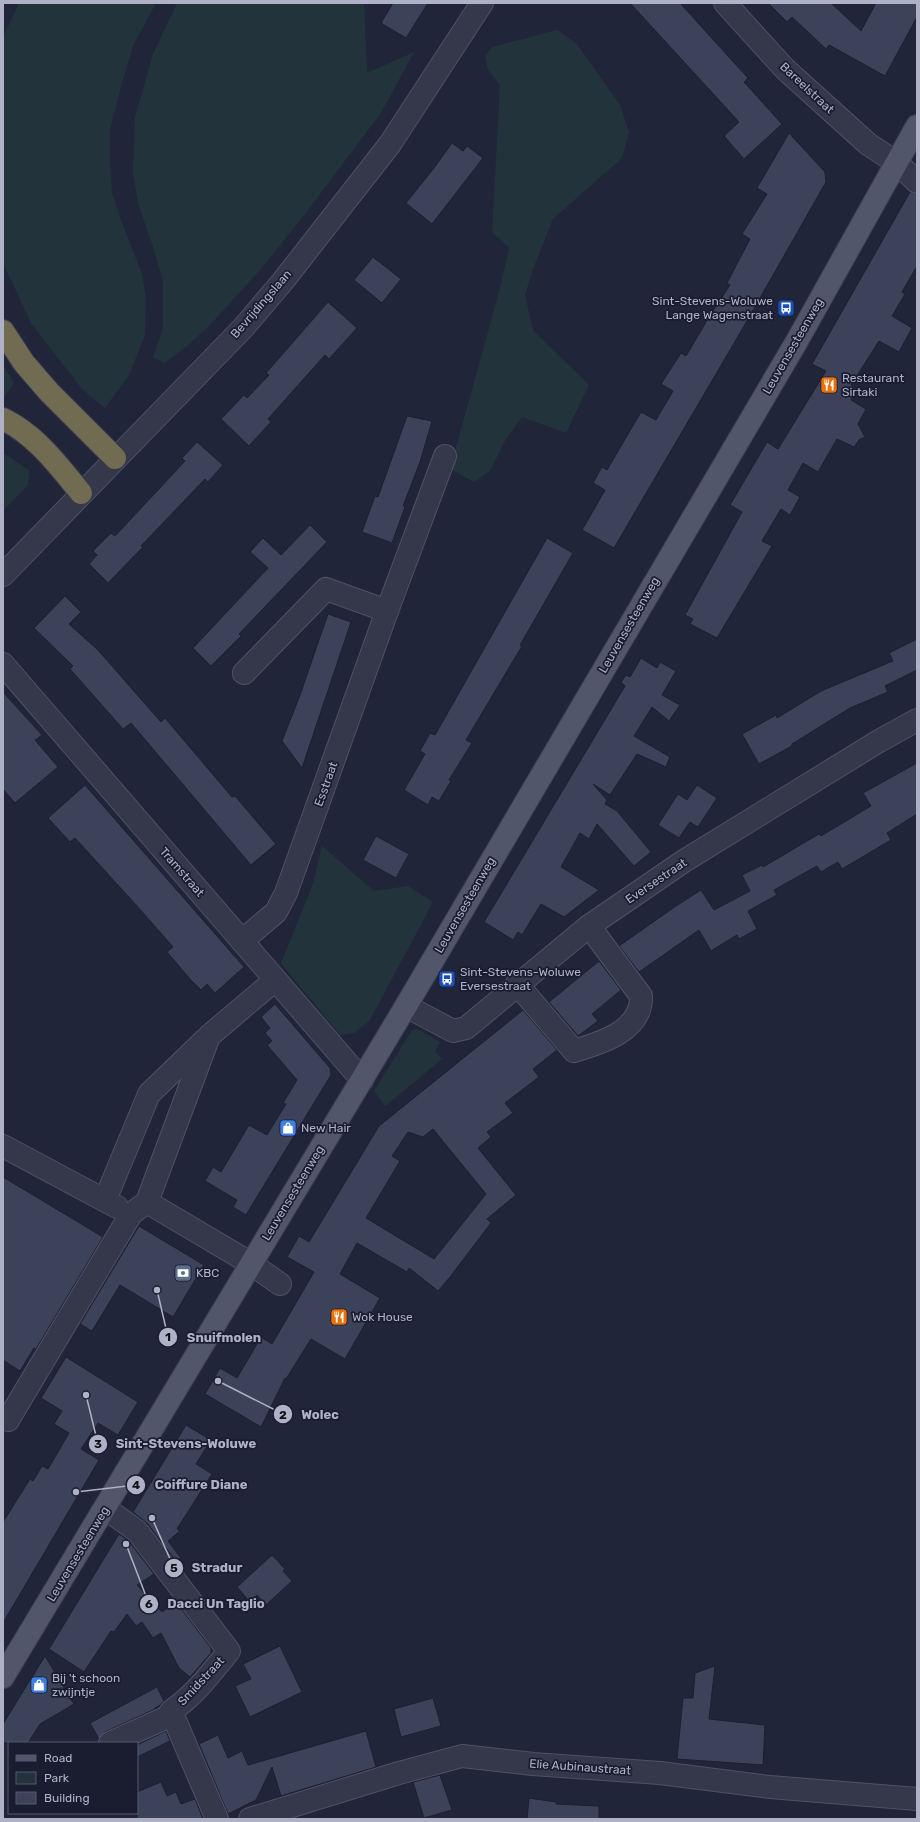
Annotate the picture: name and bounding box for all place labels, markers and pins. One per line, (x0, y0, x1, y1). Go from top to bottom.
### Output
place label: Sint-Stevens-Woluwe Lange Wagenstraat (652, 294, 773, 322)
bus stop icon: Sint-Stevens-Woluwe Lange Wagenstraat (776, 298, 796, 318)
place label: Restaurant Sirtaki (842, 371, 904, 399)
restaurant icon: Restaurant Sirtaki (819, 375, 839, 395)
place label: Sint-Stevens-Woluwe Eversestraat (460, 965, 581, 993)
bus stop icon: Sint-Stevens-Woluwe Eversestraat (437, 969, 457, 989)
shop icon: New Hair (278, 1118, 298, 1138)
place label: New Hair (301, 1121, 351, 1135)
bank icon: KBC (173, 1263, 193, 1283)
place label: KBC (196, 1266, 219, 1280)
restaurant icon: Wok House (329, 1307, 349, 1327)
place label: Wok House (352, 1310, 413, 1324)
callout: Snuifmolen (158, 1325, 269, 1350)
callout: Wolec (273, 1402, 347, 1427)
callout: Sint-Stevens-Woluwe (88, 1431, 265, 1456)
callout: Coiffure Diane (126, 1472, 255, 1497)
callout: Stradur (164, 1555, 250, 1580)
callout: Dacci Un Taglio (139, 1591, 273, 1616)
place label: Bij 't schoon zwijntje (52, 1671, 120, 1699)
shop icon: Bij 't schoon zwijntje (29, 1675, 49, 1695)

